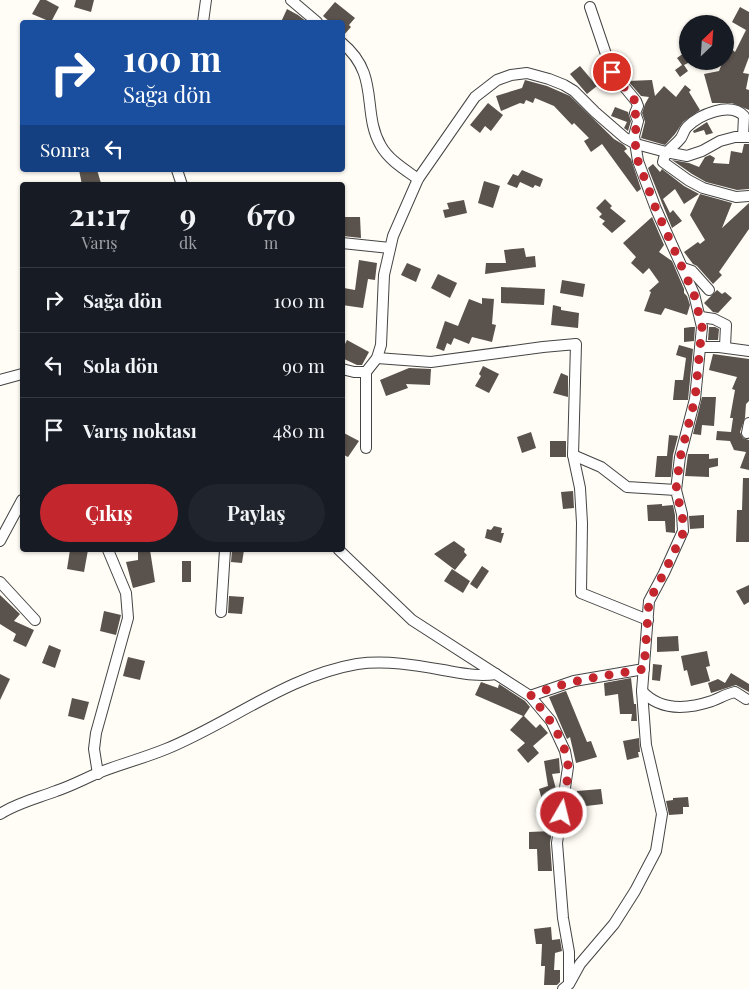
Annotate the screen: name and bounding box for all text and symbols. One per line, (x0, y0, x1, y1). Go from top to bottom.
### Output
north arrow (679, 15, 734, 70)
map controls (679, 15, 734, 70)
text: 100 m (123, 34, 221, 81)
icon: right (40, 40, 105, 105)
pin (591, 51, 633, 93)
icon: arrive (598, 58, 626, 86)
text: Sağa dön (123, 79, 211, 109)
icon: left (100, 135, 128, 163)
text: Sonra (40, 136, 90, 162)
text: 21:17 (69, 194, 130, 234)
text: 9 (180, 194, 196, 234)
text: 670 (246, 194, 296, 234)
text: Varış (81, 232, 118, 253)
text: dk (179, 232, 197, 253)
text: m (264, 232, 278, 253)
icon: right (40, 286, 68, 314)
text: Sağa dön (83, 287, 162, 313)
text: 100 m (274, 287, 325, 313)
icon: left (40, 351, 68, 379)
text: Sola dön (83, 352, 159, 378)
text: 90 m (282, 352, 325, 378)
icon: arrive (40, 416, 68, 444)
text: Varış noktası (83, 417, 197, 443)
text: 480 m (273, 417, 325, 443)
button: Çıkış (40, 484, 178, 542)
button: Paylaş (188, 484, 325, 542)
position arrow (535, 786, 587, 838)

